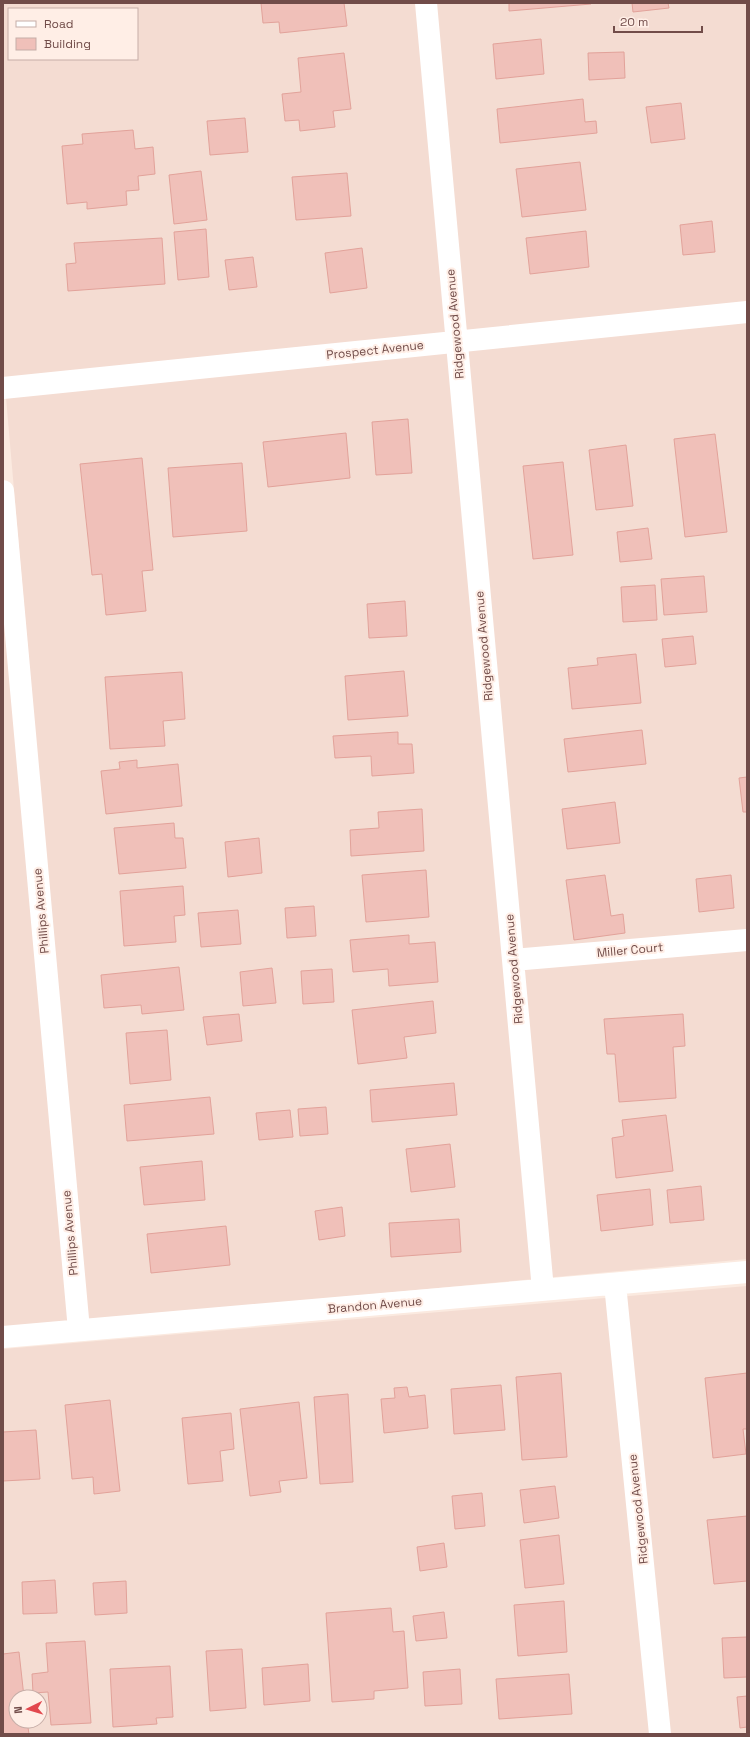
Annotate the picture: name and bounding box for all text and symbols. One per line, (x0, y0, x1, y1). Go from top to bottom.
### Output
legend (8, 8, 138, 60)
scale bar (614, 8, 702, 34)
text: 20 m (620, 14, 648, 30)
text: Road (44, 16, 73, 32)
text: Building (44, 36, 91, 52)
street label: Ridgewood Avenue (442, 268, 468, 380)
street label: Prospect Avenue (326, 337, 424, 363)
street label: Ridgewood Avenue (471, 590, 497, 702)
street label: Phillips Avenue (29, 868, 53, 954)
street label: Ridgewood Avenue (501, 913, 527, 1025)
street label: Miller Court (596, 939, 664, 961)
street label: Phillips Avenue (58, 1190, 82, 1276)
street label: Brandon Avenue (327, 1293, 423, 1317)
street label: Ridgewood Avenue (624, 1453, 652, 1565)
north arrow (8, 1689, 48, 1729)
text: N (11, 1706, 25, 1714)

